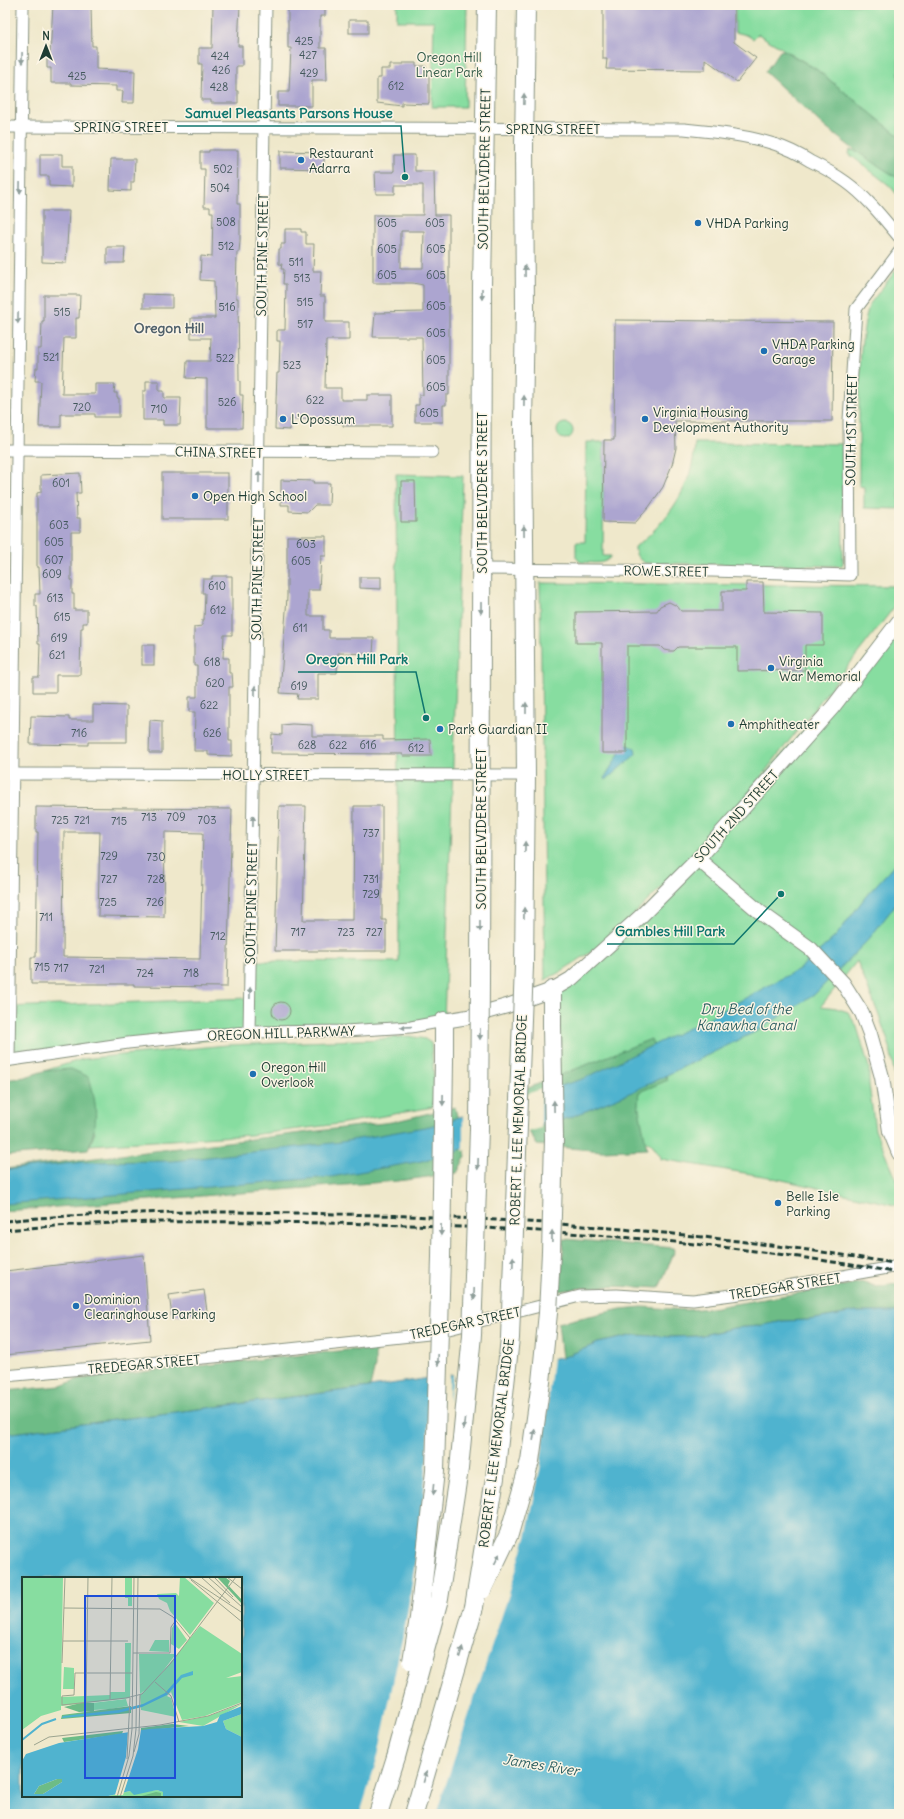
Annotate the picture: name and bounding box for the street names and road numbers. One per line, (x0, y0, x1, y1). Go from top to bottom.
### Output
street label: SOUTH BELVIDERE STREET (475, 88, 494, 250)
street label: SPRING STREET (74, 119, 169, 136)
street label: SPRING STREET (506, 121, 601, 138)
street label: SOUTH PINE STREET (253, 193, 272, 317)
street label: SOUTH 1ST STREET (842, 374, 861, 486)
street label: SOUTH BELVIDERE STREET (474, 412, 491, 574)
street label: CHINA STREET (175, 443, 263, 462)
street label: SOUTH PINE STREET (248, 517, 267, 641)
street label: ROWE STREET (623, 562, 709, 581)
street label: SOUTH BELVIDERE STREET (473, 748, 490, 910)
street label: HOLLY STREET (222, 767, 310, 784)
street label: SOUTH 2ND STREET (691, 767, 782, 866)
street label: SOUTH PINE STREET (242, 841, 261, 965)
street label: ROBERT E. LEE MEMORIAL BRIDGE (506, 1014, 531, 1226)
street label: OREGON HILL PARKWAY (207, 1022, 355, 1045)
street label: TREDEGAR STREET (728, 1269, 842, 1304)
street label: TREDEGAR STREET (408, 1303, 522, 1344)
street label: ROBERT E. LEE MEMORIAL BRIDGE (475, 1337, 518, 1549)
street label: TREDEGAR STREET (87, 1351, 201, 1378)

